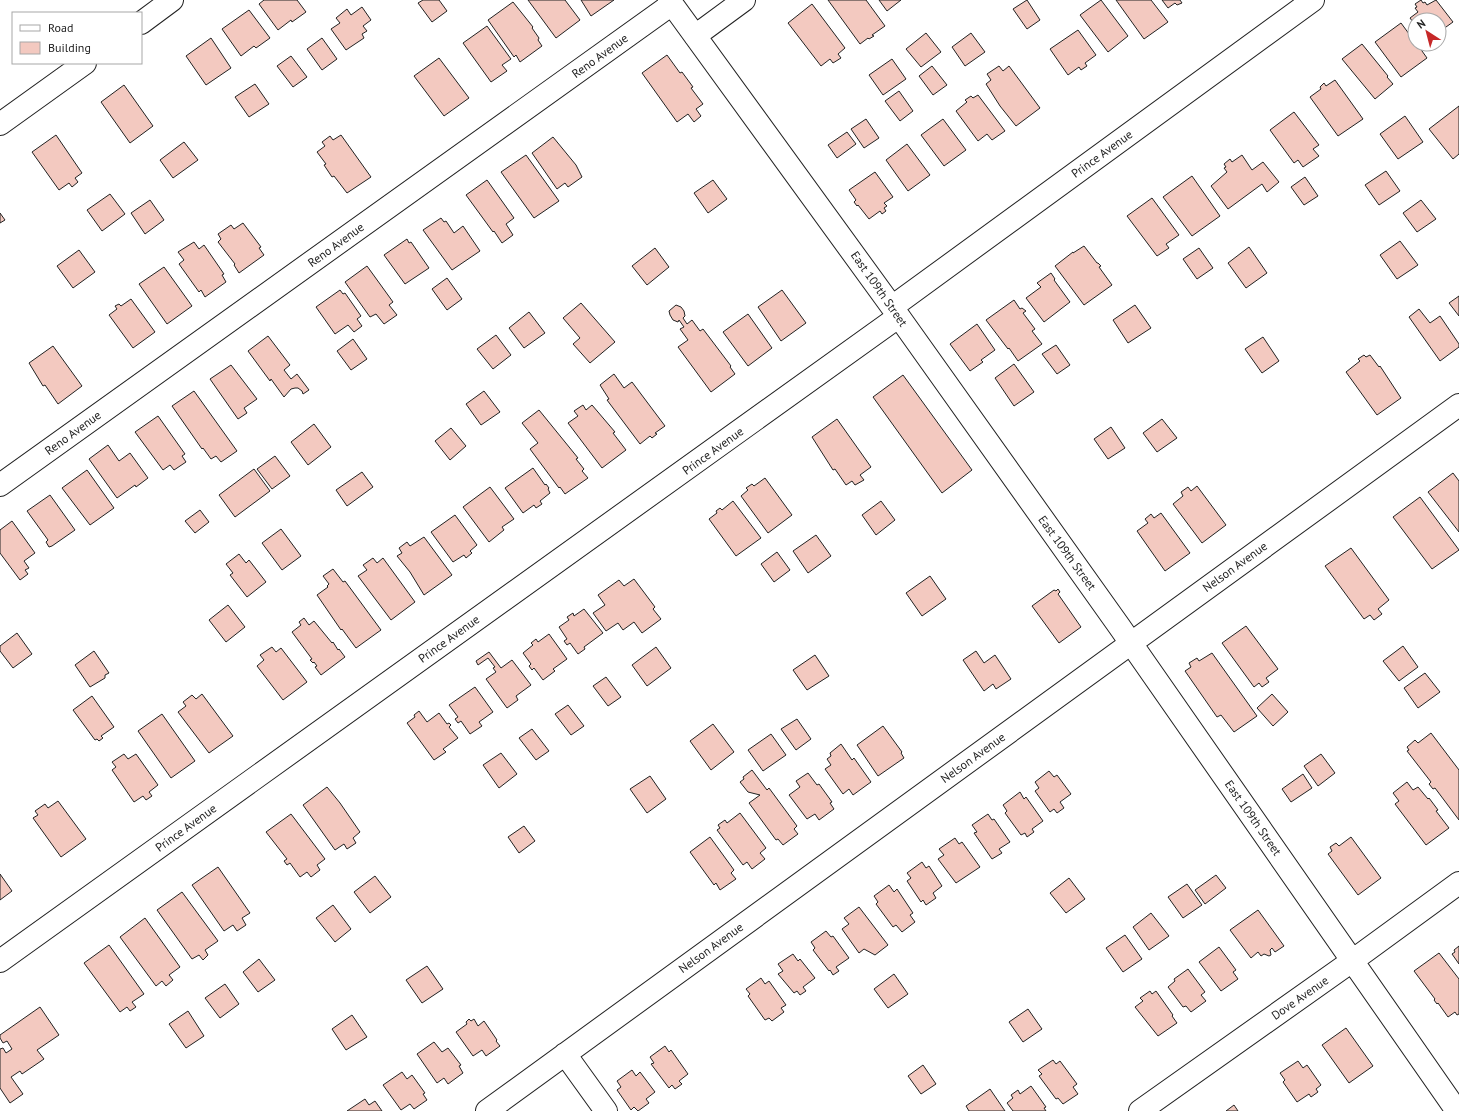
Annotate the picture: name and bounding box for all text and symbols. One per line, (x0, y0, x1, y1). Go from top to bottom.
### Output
legend (12, 12, 142, 64)
north arrow (1407, 12, 1447, 52)
text: N (1414, 16, 1428, 32)
text: Road (48, 20, 73, 35)
street label: Reno Avenue (569, 30, 631, 81)
text: Building (48, 40, 91, 55)
street label: Prince Avenue (1068, 126, 1135, 181)
street label: Reno Avenue (305, 219, 367, 270)
street label: East 109th Street (848, 248, 911, 329)
street label: Reno Avenue (42, 407, 104, 458)
street label: Prince Avenue (679, 423, 746, 478)
street label: East 109th Street (1035, 512, 1100, 593)
street label: Nelson Avenue (1200, 538, 1270, 595)
street label: Prince Avenue (415, 611, 482, 666)
street label: Nelson Avenue (938, 729, 1008, 786)
street label: East 109th Street (1222, 777, 1285, 858)
street label: Prince Avenue (152, 800, 219, 855)
street label: Nelson Avenue (676, 919, 746, 976)
street label: Dove Avenue (1268, 972, 1331, 1023)

